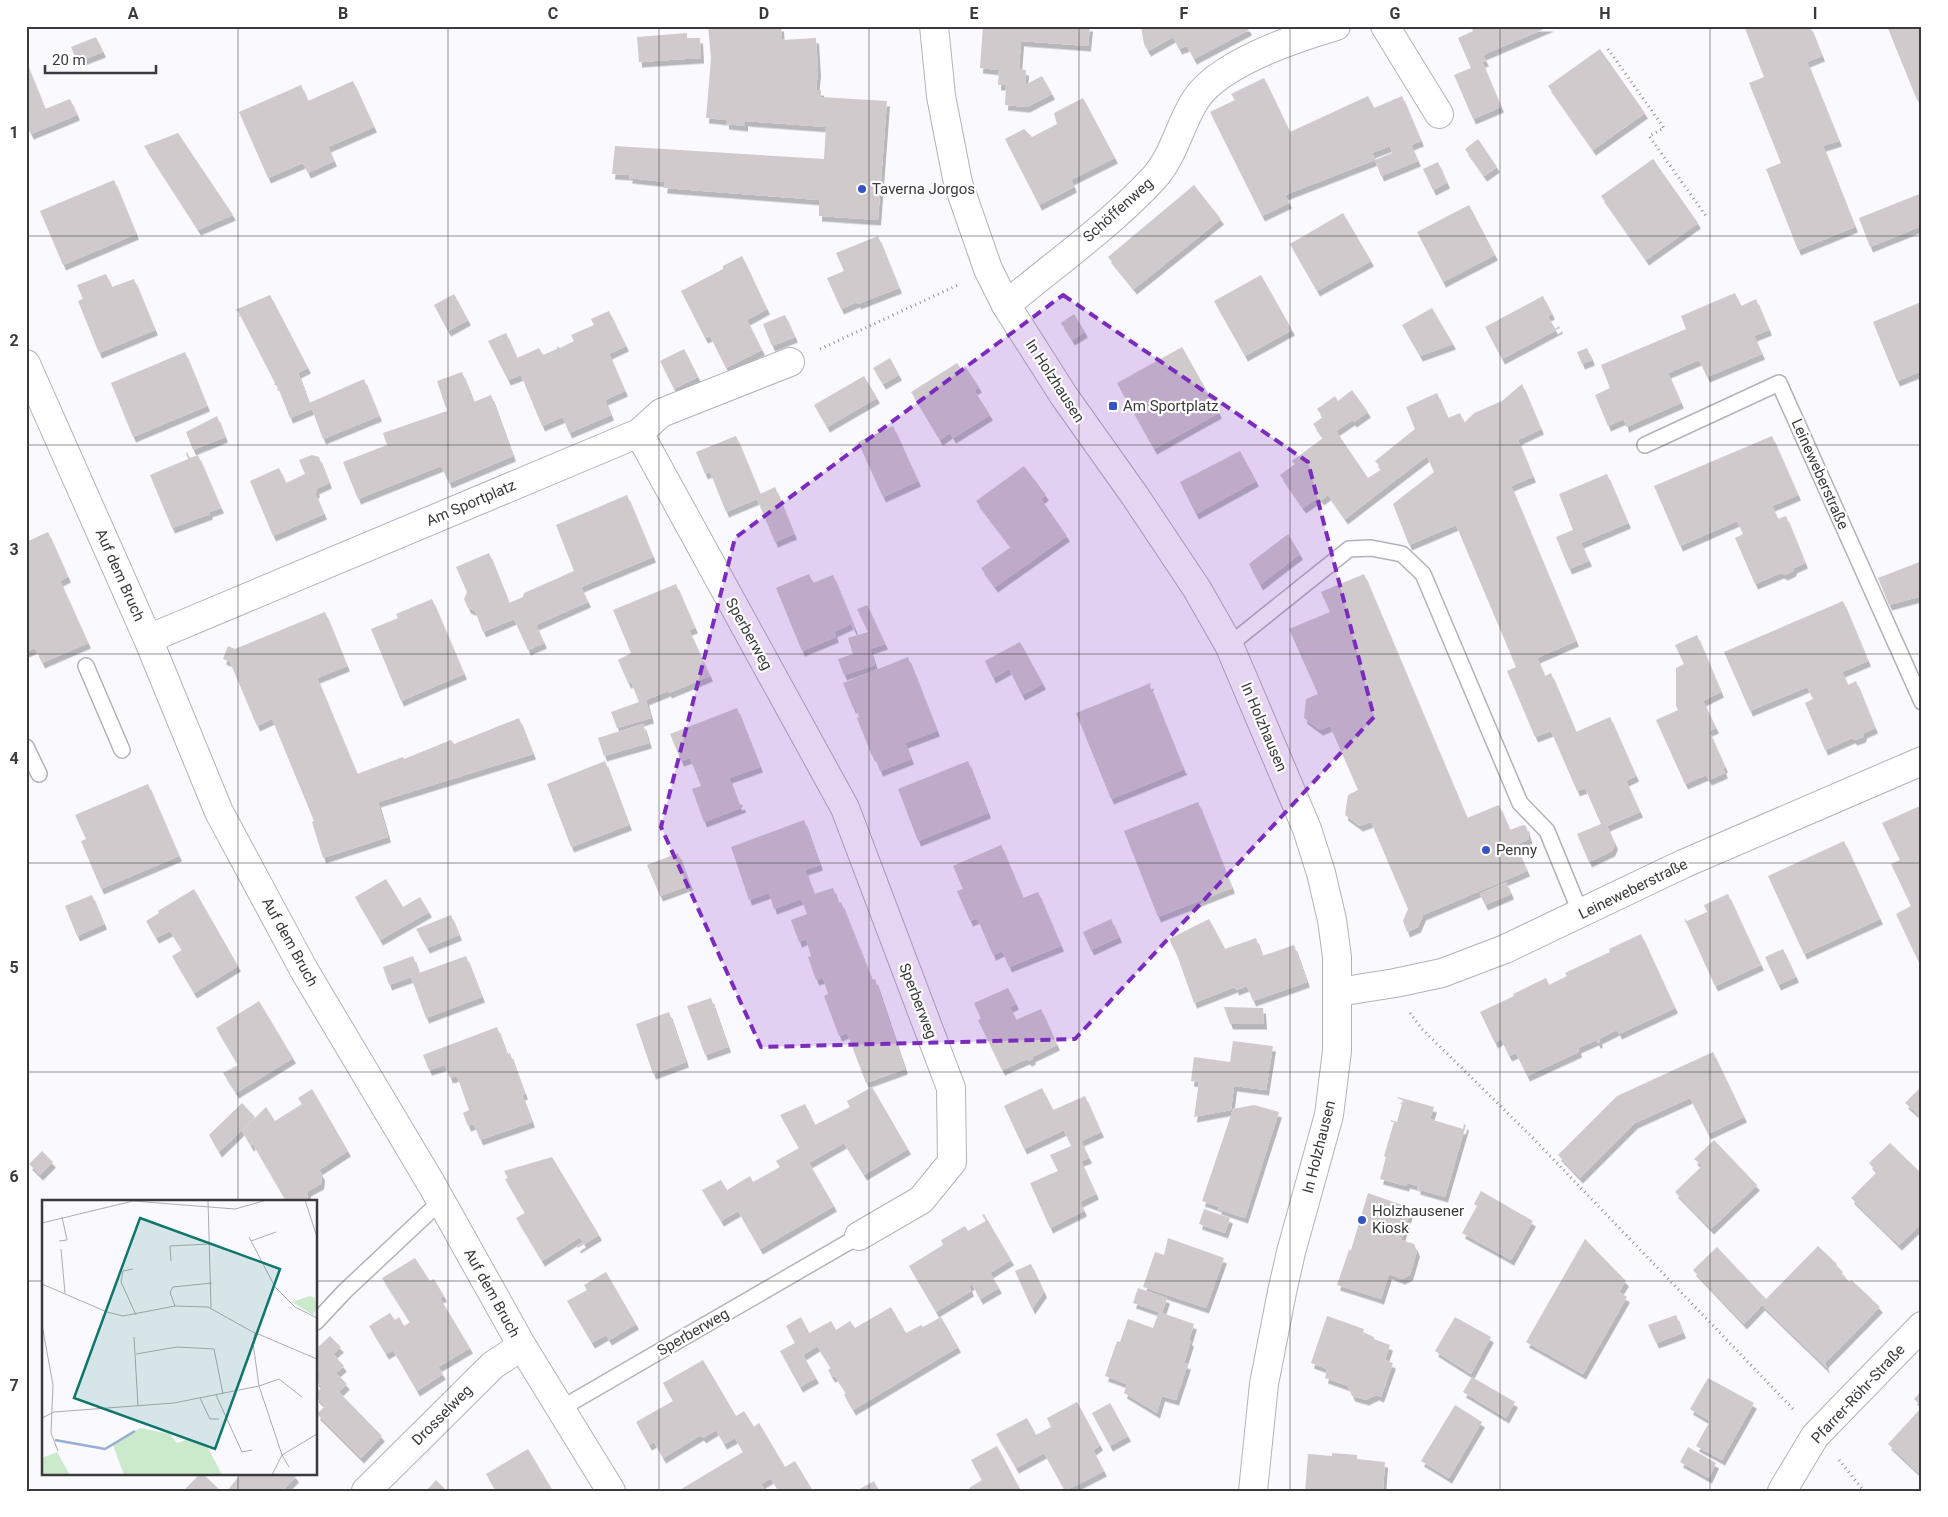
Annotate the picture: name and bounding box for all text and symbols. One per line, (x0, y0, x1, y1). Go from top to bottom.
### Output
text: A (128, 4, 139, 23)
text: B (338, 4, 348, 23)
text: C (548, 4, 558, 23)
text: D (759, 4, 769, 23)
text: E (970, 4, 979, 23)
text: F (1180, 4, 1189, 23)
text: G (1390, 4, 1401, 23)
text: H (1599, 4, 1611, 23)
text: I (1813, 4, 1817, 23)
scale bar (45, 42, 156, 74)
text: 20 m (52, 51, 86, 69)
text: 1 (9, 123, 19, 142)
street label: Schöffenweg (1079, 174, 1157, 246)
place label: Taverna Jorgos (872, 180, 975, 198)
marker: Taverna Jorgos (856, 183, 868, 195)
text: 2 (9, 331, 19, 350)
street label: In Holzhausen (1022, 336, 1088, 426)
place label: Am Sportplatz (1123, 397, 1218, 415)
marker: Am Sportplatz (1107, 400, 1119, 412)
street label: Leineweberstraße (1788, 416, 1852, 532)
street label: Am Sportplatz (424, 476, 518, 530)
street label: Auf dem Bruch (92, 526, 148, 624)
text: 3 (9, 540, 19, 559)
street label: Sperberweg (722, 595, 776, 673)
street label: In Holzhausen (1237, 680, 1291, 774)
text: 4 (9, 749, 19, 768)
place label: Penny (1496, 841, 1537, 859)
marker: Penny (1480, 844, 1492, 856)
street label: Leineweberstraße (1576, 855, 1690, 923)
street label: Auf dem Bruch (258, 894, 322, 990)
text: 5 (9, 958, 19, 977)
street label: Sperberweg (895, 961, 941, 1041)
street label: In Holzhausen (1299, 1099, 1339, 1195)
text: 6 (9, 1167, 19, 1186)
inset map (42, 1200, 318, 1474)
place label: Holzhausener Kiosk (1372, 1202, 1464, 1237)
marker: Holzhausener Kiosk (1356, 1214, 1368, 1226)
street label: Auf dem Bruch (460, 1245, 524, 1341)
street label: Sperberweg (654, 1304, 732, 1360)
street label: Pfarrer-Röhr-Straße (1807, 1341, 1909, 1447)
text: 7 (9, 1376, 19, 1395)
street label: Drosselweg (408, 1381, 476, 1449)

